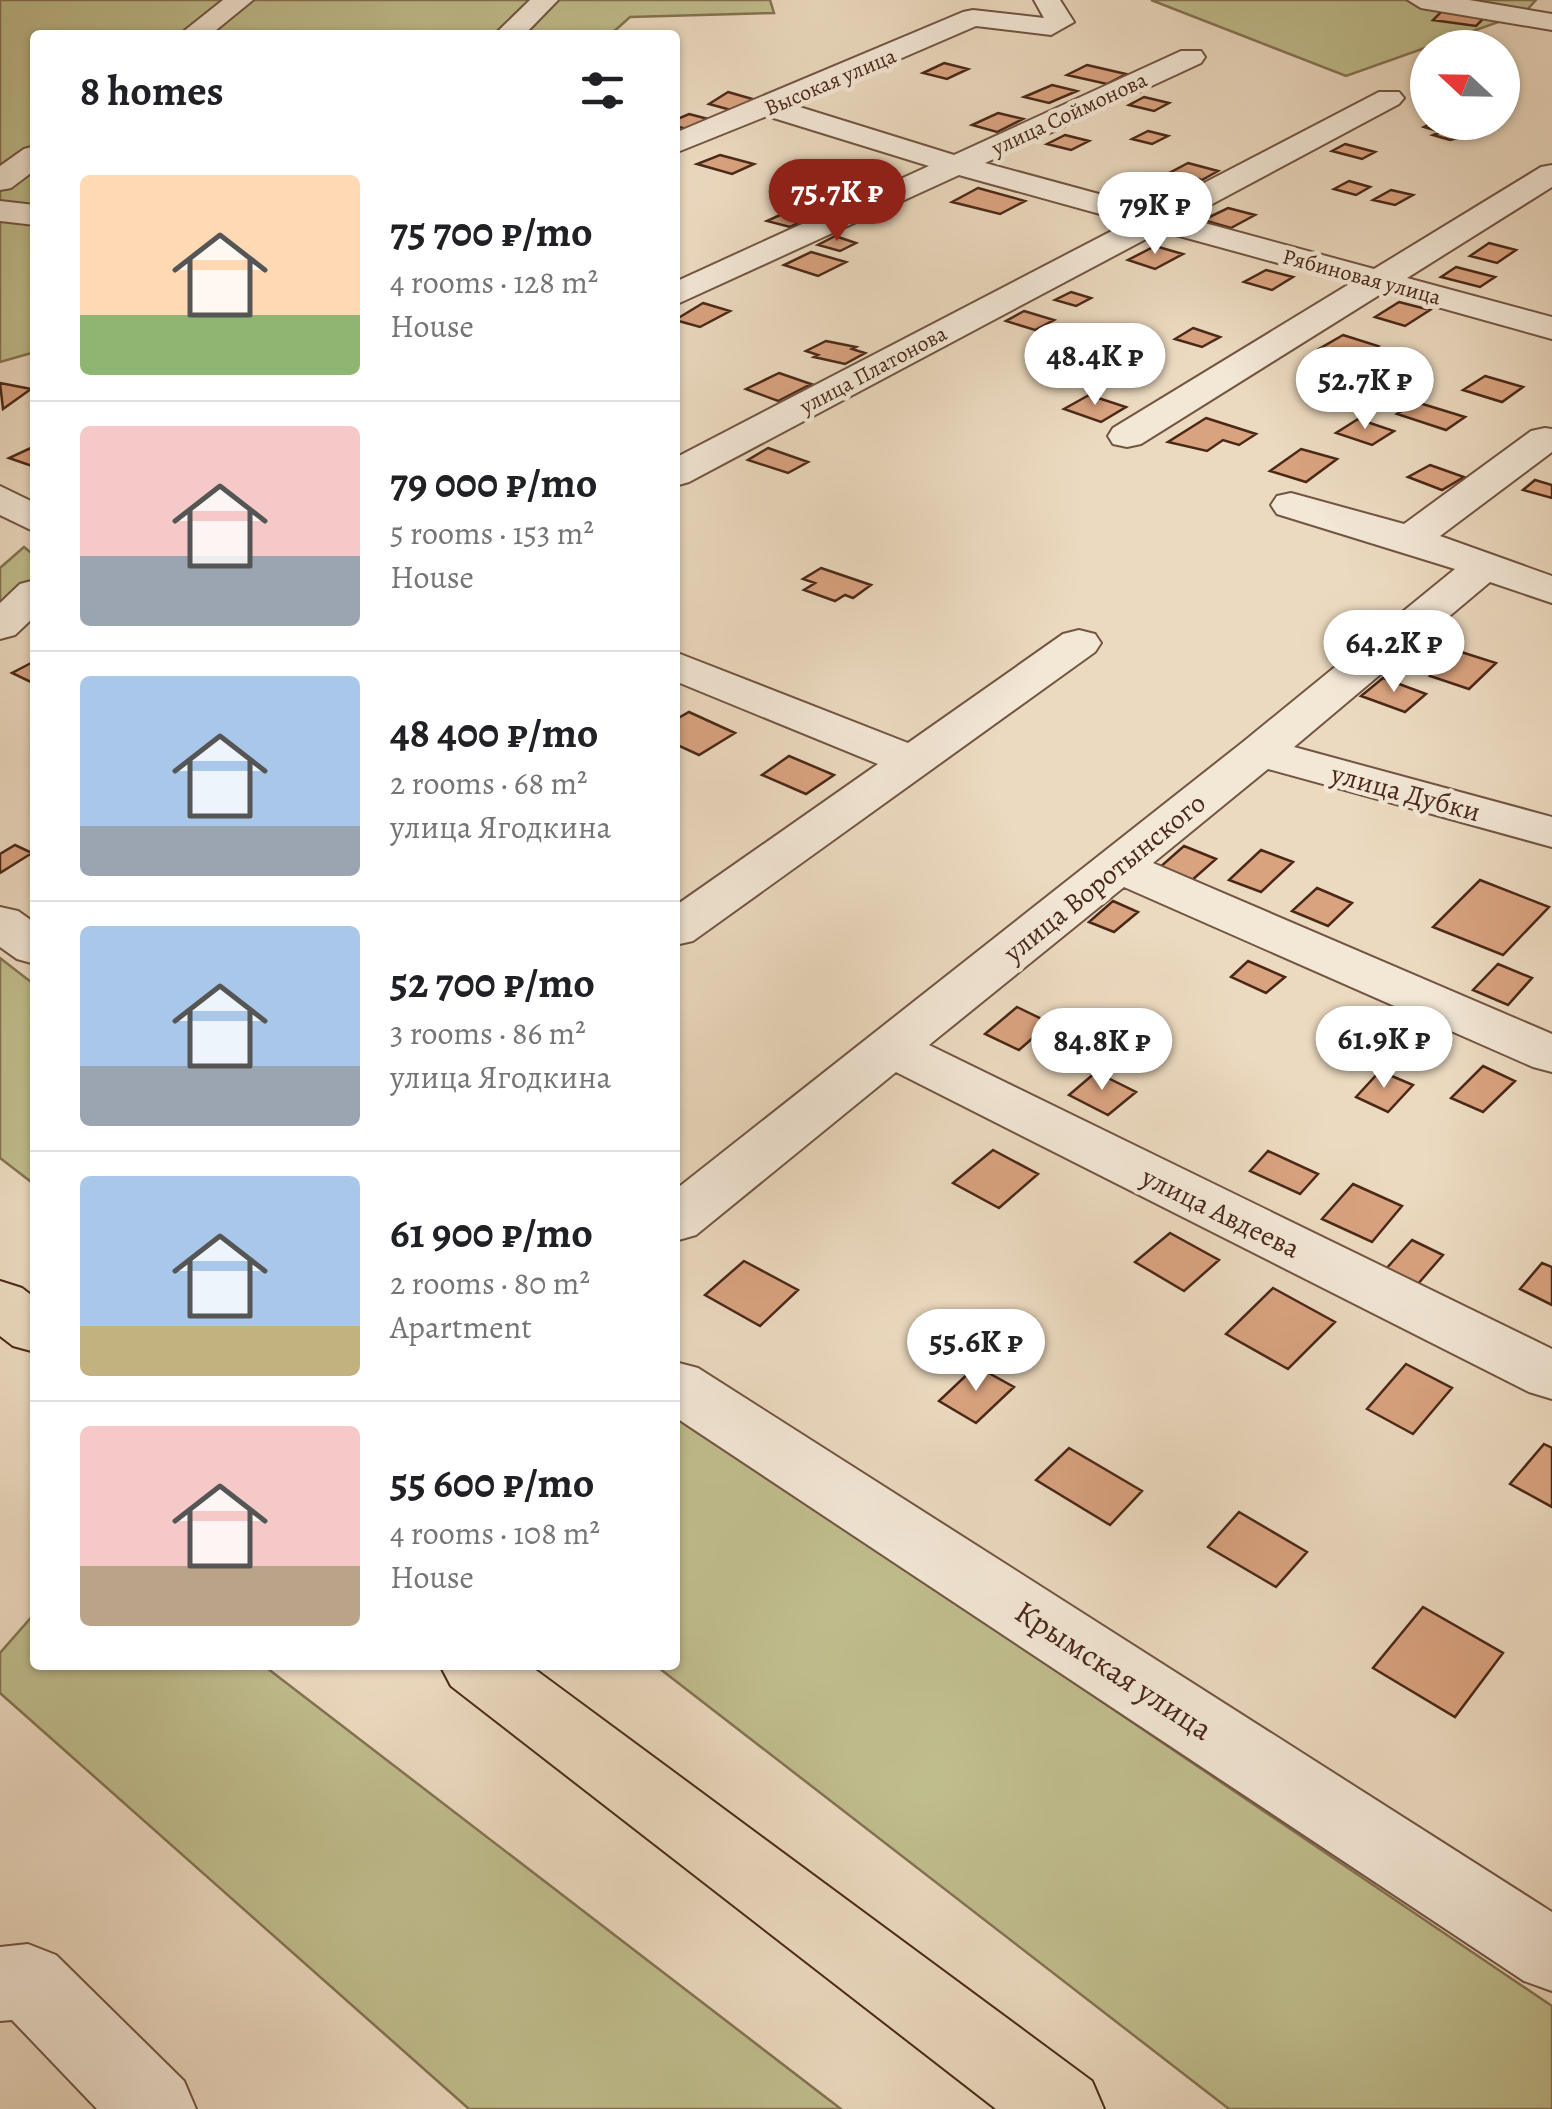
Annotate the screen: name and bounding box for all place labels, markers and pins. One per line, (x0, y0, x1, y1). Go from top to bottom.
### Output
pin: 75.7K ₽ (745, 159, 929, 244)
pin: 79K ₽ (1085, 172, 1225, 257)
pin: 48.4K ₽ (1003, 323, 1187, 408)
pin: 52.7K ₽ (1273, 347, 1457, 432)
pin: 64.2K ₽ (1302, 610, 1486, 695)
pin: 61.9K ₽ (1292, 1006, 1476, 1091)
pin: 84.8K ₽ (1010, 1008, 1194, 1093)
pin: 55.6K ₽ (884, 1309, 1068, 1394)

